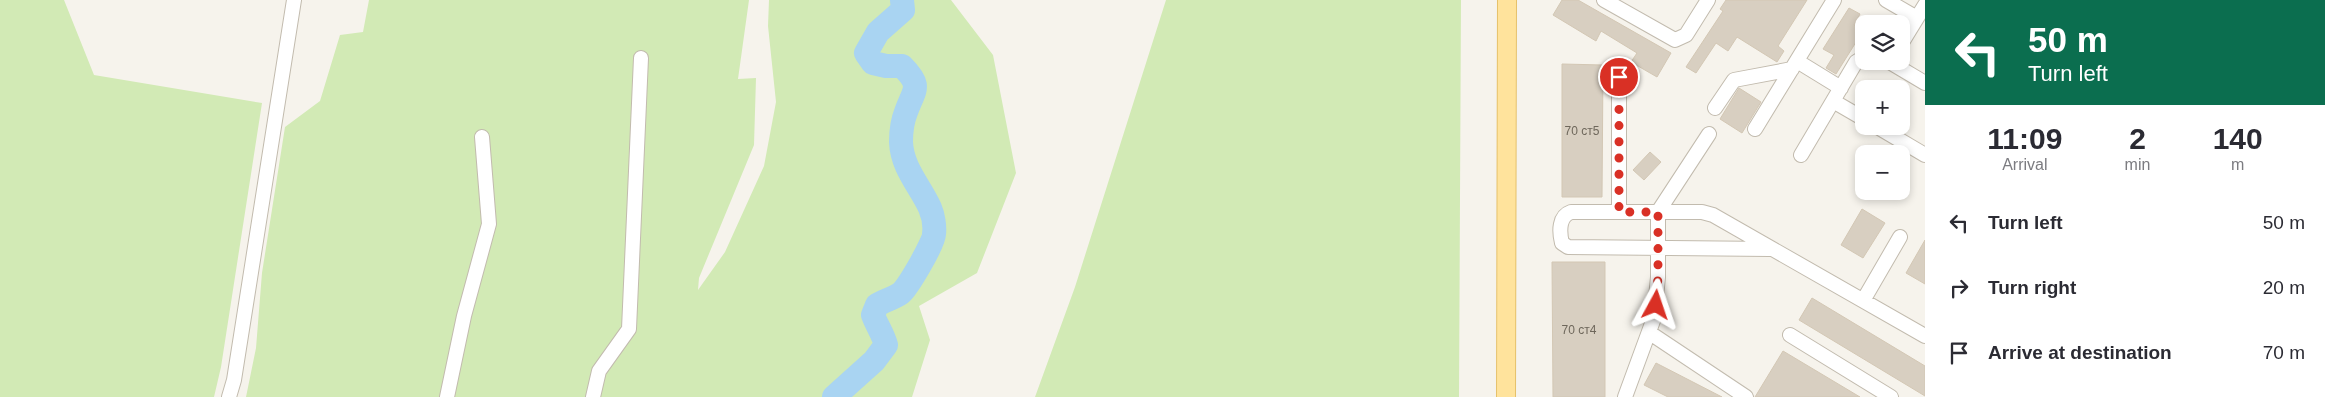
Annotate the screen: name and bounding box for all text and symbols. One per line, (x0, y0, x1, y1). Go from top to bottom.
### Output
map controls (1855, 15, 1910, 200)
button: layers (1855, 15, 1910, 70)
icon: left (1945, 20, 2010, 85)
text: 50 m (2028, 20, 2108, 59)
pin (1598, 56, 1640, 98)
text: Turn left (2028, 61, 2108, 86)
icon: arrive (1605, 63, 1633, 91)
button: + (1855, 80, 1910, 135)
text: 11:09 (1987, 122, 2062, 155)
text: 2 (2129, 122, 2146, 155)
text: 140 (2213, 122, 2263, 155)
house number: 70 ст5 (1565, 124, 1600, 138)
button: − (1855, 145, 1910, 200)
text: Arrival (2002, 156, 2047, 173)
text: min (2125, 156, 2150, 173)
text: m (2231, 156, 2244, 173)
icon: left (1945, 209, 1973, 237)
text: Turn left (1988, 212, 2063, 233)
text: 50 m (2263, 212, 2305, 233)
icon: right (1945, 274, 1973, 302)
text: Turn right (1988, 277, 2076, 298)
text: 20 m (2263, 277, 2305, 298)
position arrow (1629, 278, 1681, 330)
house number: 70 ст4 (1562, 323, 1597, 337)
icon: arrive (1945, 339, 1973, 367)
text: Arrive at destination (1988, 342, 2172, 363)
text: 70 m (2263, 342, 2305, 363)

